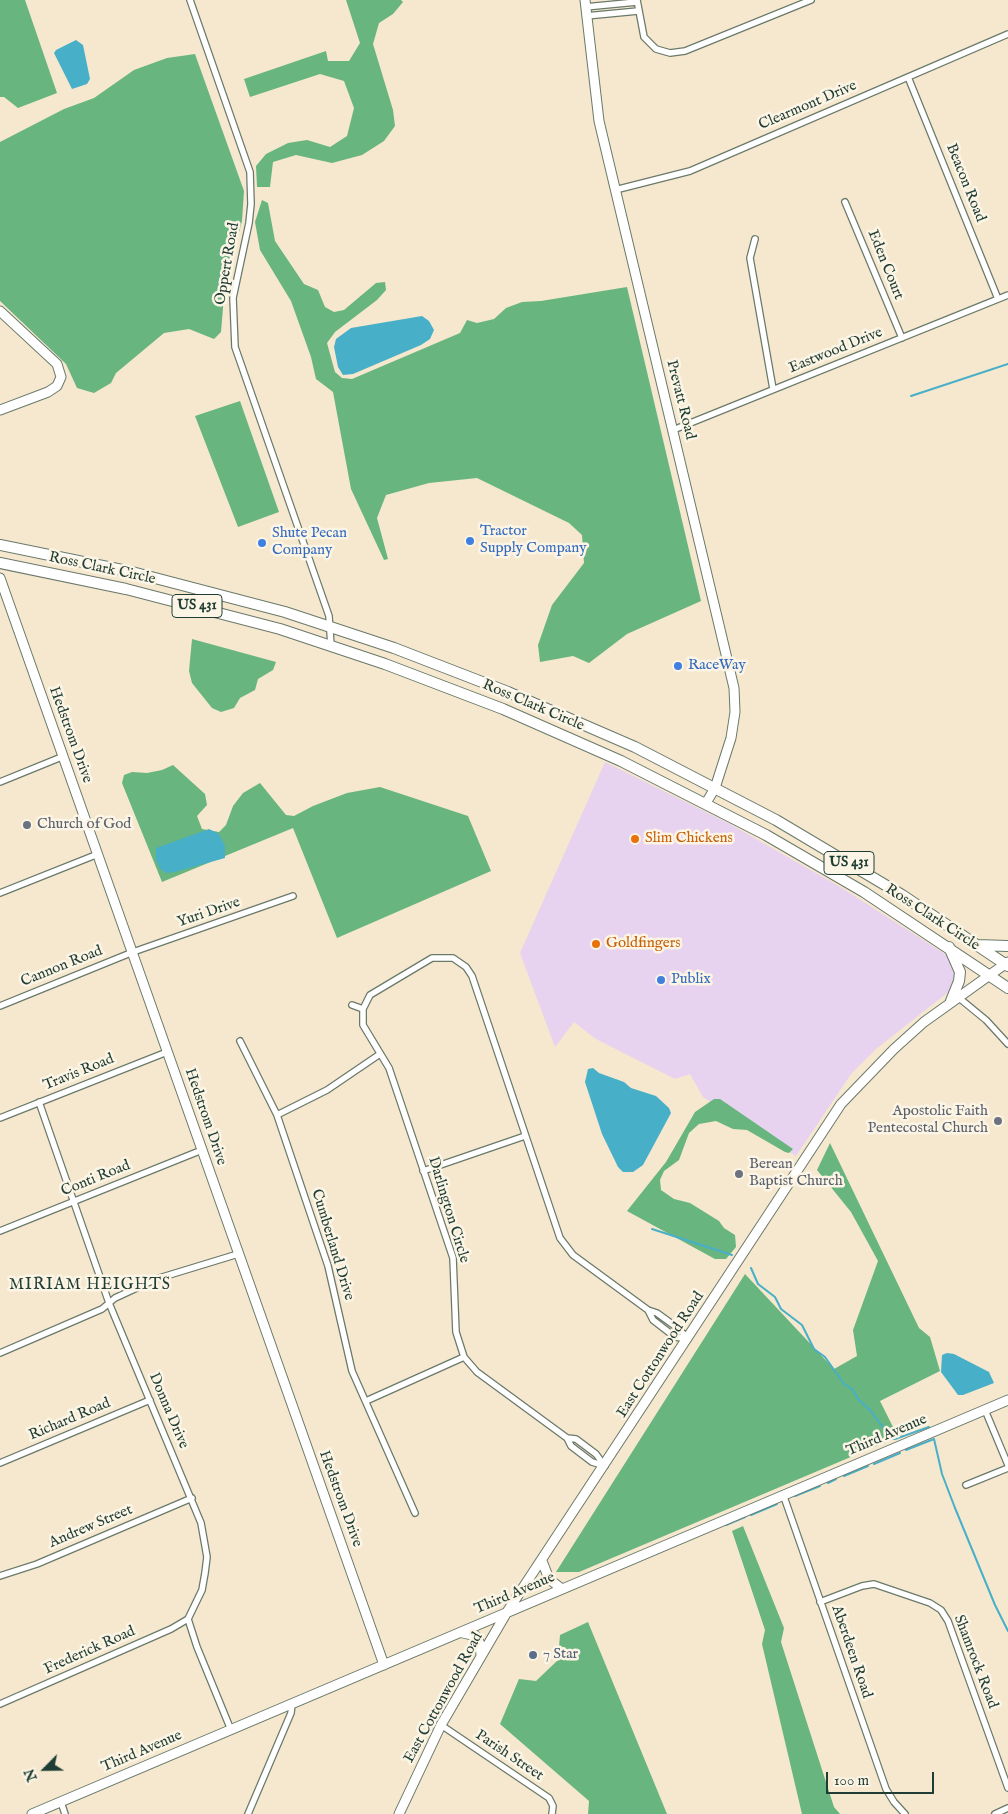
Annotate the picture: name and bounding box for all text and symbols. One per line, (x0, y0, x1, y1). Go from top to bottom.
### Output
street label: Clearmont Drive (756, 77, 860, 135)
street label: Beacon Road (941, 141, 989, 225)
street label: Oppert Road (212, 221, 244, 307)
street label: Eden Court (863, 227, 907, 303)
street label: Eastwood Drive (787, 324, 885, 378)
street label: Prevatt Road (661, 358, 699, 442)
place label: Tractor Supply Company (480, 523, 587, 558)
place label: Shute Pecan Company (272, 525, 347, 560)
marker: Tractor Supply Company (464, 535, 476, 547)
marker: Shute Pecan Company (256, 537, 268, 549)
street label: Ross Clark Circle (47, 549, 157, 589)
road number: US 431 (172, 594, 222, 618)
place label: RaceWay (688, 657, 746, 675)
marker: RaceWay (672, 660, 684, 672)
street label: Ross Clark Circle (479, 676, 587, 736)
street label: Hedstrom Drive (44, 684, 96, 786)
place label: Church of God (37, 816, 131, 834)
marker: Church of God (21, 819, 33, 831)
place label: Slim Chickens (645, 830, 733, 848)
marker: Slim Chickens (629, 833, 641, 845)
road number: US 431 (824, 851, 874, 874)
street label: Ross Clark Circle (881, 881, 983, 955)
street label: Yuri Drive (175, 894, 243, 932)
place label: Goldfingers (606, 935, 681, 953)
marker: Goldfingers (590, 938, 602, 950)
street label: Cannon Road (19, 942, 105, 992)
place label: Publix (671, 971, 711, 989)
marker: Publix (655, 974, 667, 986)
street label: Travis Road (41, 1051, 117, 1095)
street label: Hedstrom Drive (180, 1066, 230, 1168)
place label: Apostolic Faith Pentecostal Church (868, 1103, 988, 1138)
marker: Apostolic Faith Pentecostal Church (992, 1115, 1004, 1127)
street label: Darlington Circle (423, 1155, 473, 1265)
place label: Berean Baptist Church (749, 1156, 843, 1191)
street label: Conti Road (59, 1157, 133, 1201)
marker: Berean Baptist Church (733, 1168, 745, 1180)
street label: Cumberland Drive (307, 1187, 357, 1303)
district label: MIRIAM HEIGHTS (7, 1276, 173, 1296)
street label: East Cottonwood Road (614, 1289, 708, 1421)
street label: Donna Drive (144, 1370, 192, 1452)
street label: Richard Road (26, 1395, 114, 1445)
street label: Third Avenue (844, 1411, 930, 1461)
street label: Hedstrom Drive (314, 1448, 366, 1550)
street label: Andrew Street (47, 1501, 135, 1553)
street label: Third Avenue (472, 1569, 558, 1619)
street label: Aberdeen Road (827, 1603, 875, 1701)
street label: Shamrock Road (949, 1613, 1001, 1711)
street label: Frederick Road (42, 1623, 138, 1679)
street label: East Cottonwood Road (401, 1630, 487, 1766)
place label: 7 Star (543, 1646, 578, 1664)
marker: 7 Star (527, 1649, 539, 1661)
street label: Third Avenue (99, 1727, 185, 1777)
street label: Parish Street (471, 1727, 547, 1785)
north arrow (20, 1744, 70, 1794)
scale bar (828, 1762, 936, 1794)
text: N (21, 1766, 42, 1784)
text: 100 m (834, 1771, 869, 1790)

